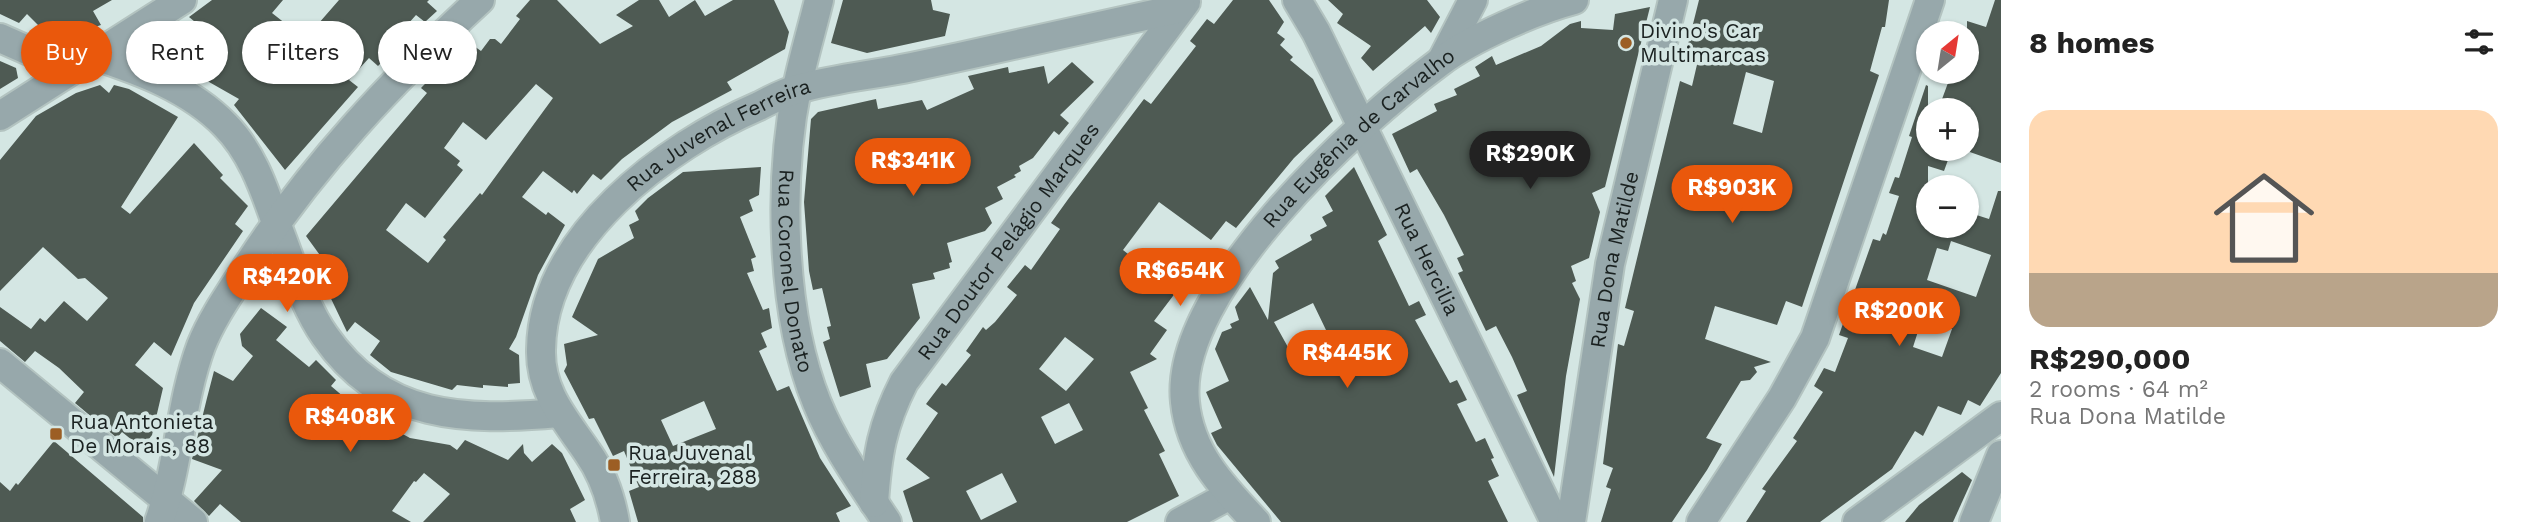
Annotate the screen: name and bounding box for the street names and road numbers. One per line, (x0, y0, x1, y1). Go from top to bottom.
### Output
street label: Rua Eugênia de Carvalho (1257, 42, 1459, 233)
street label: Rua Juvenal Ferreira (621, 73, 813, 197)
street label: Rua Doutor Pelágio Marques (912, 117, 1104, 365)
street label: Rua Coronel Donato (773, 168, 819, 375)
street label: Rua Dona Matilde (1584, 168, 1644, 350)
street label: Rua Hercilia (1389, 199, 1465, 319)

